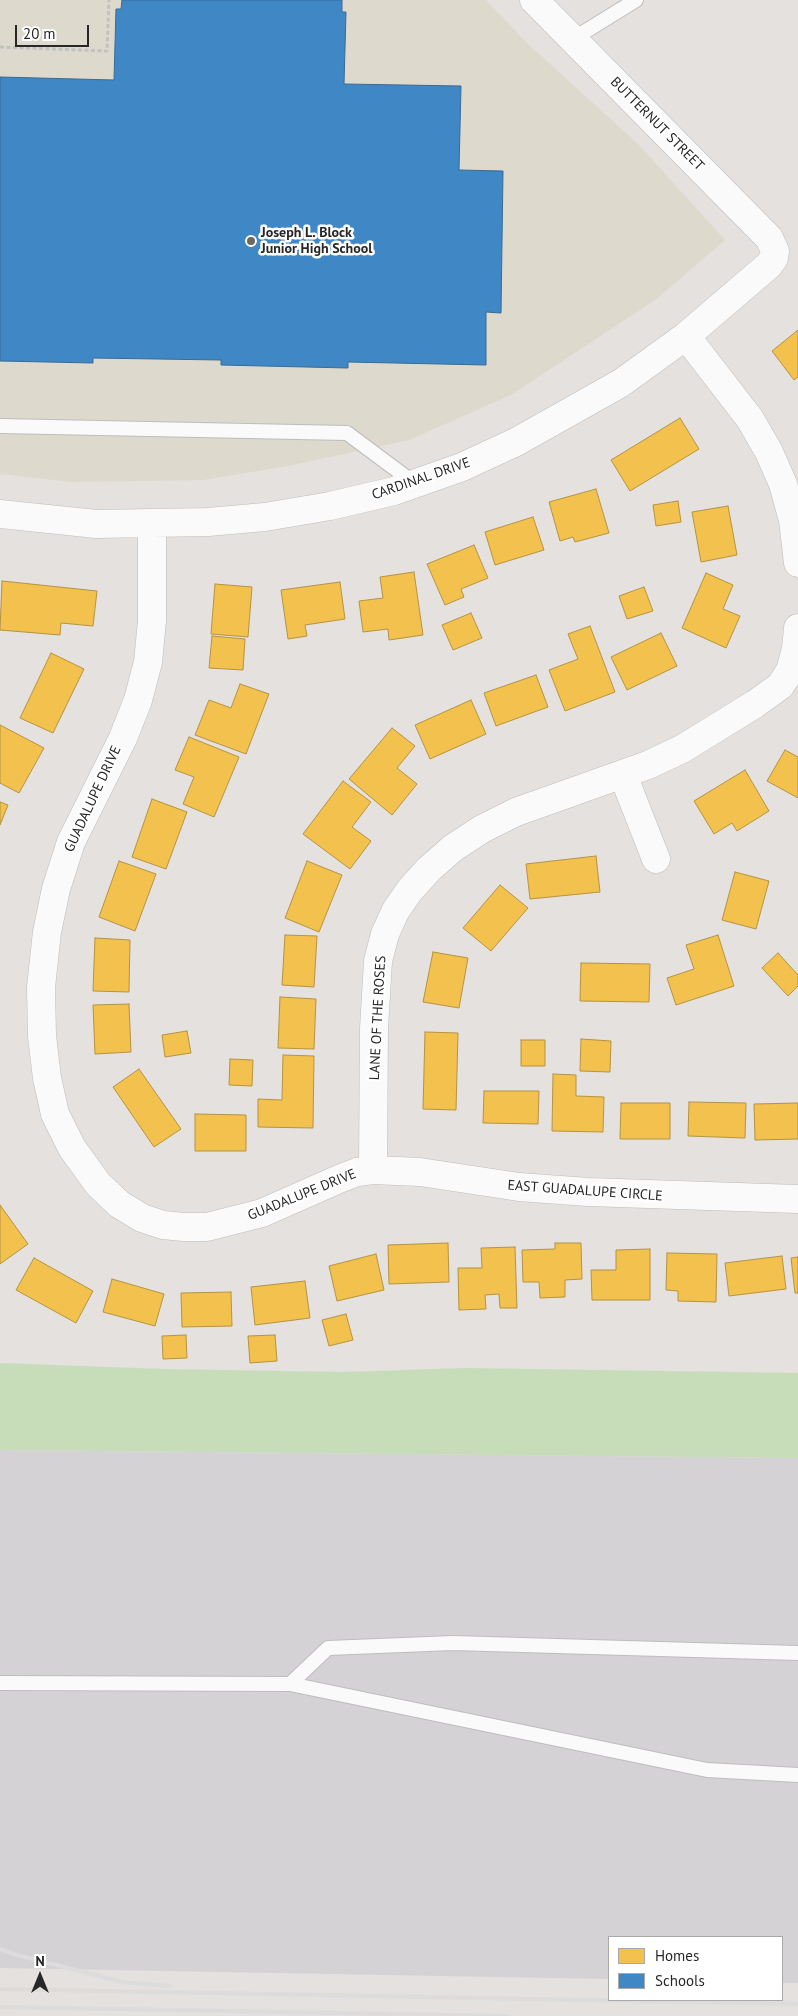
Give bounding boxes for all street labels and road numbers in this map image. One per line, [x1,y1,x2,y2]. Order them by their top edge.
street label: BUTTERNUT STREET [607,74,707,174]
street label: CARDINAL DRIVE [370,454,472,504]
street label: GUADALUPE DRIVE [61,743,125,855]
street label: LANE OF THE ROSES [366,955,390,1081]
street label: GUADALUPE DRIVE [245,1166,359,1224]
street label: EAST GUADALUPE CIRCLE [507,1177,663,1205]

